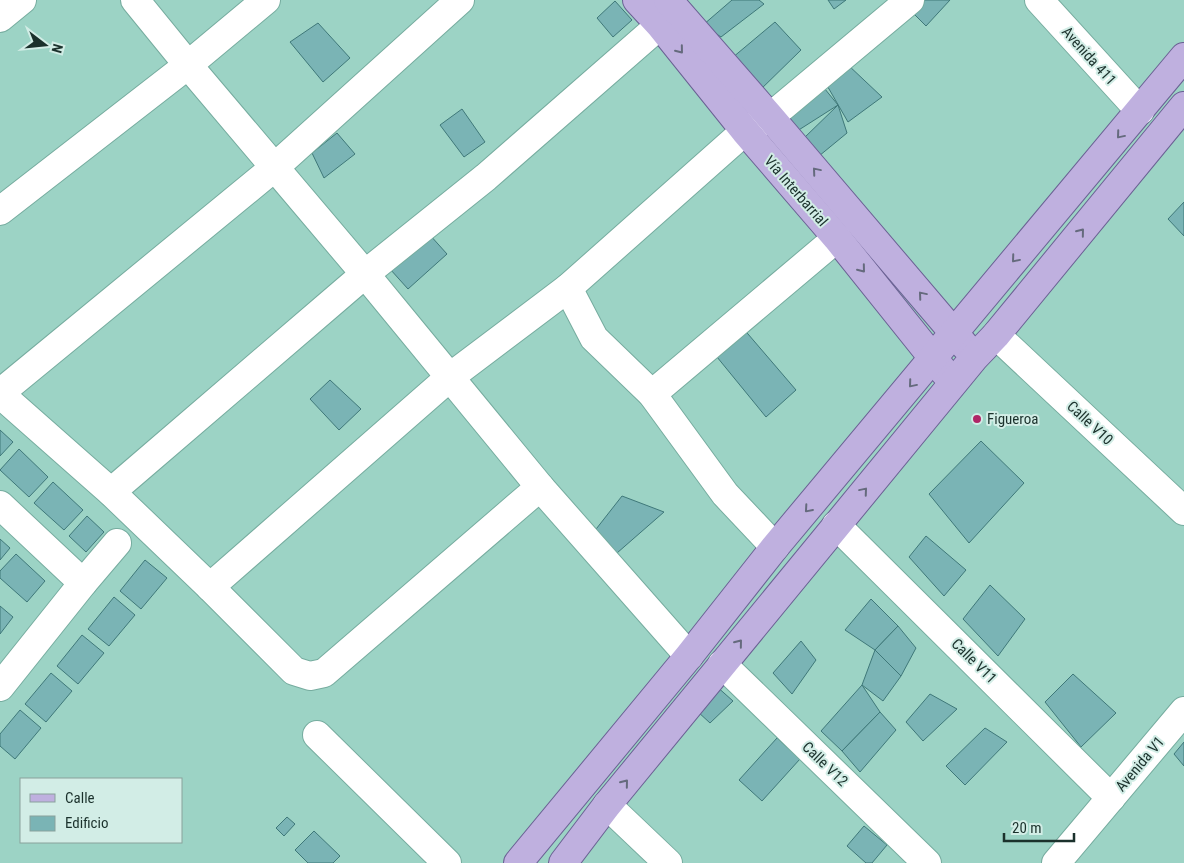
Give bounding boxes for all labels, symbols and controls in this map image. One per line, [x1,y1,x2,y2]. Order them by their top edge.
north arrow [20,20,70,70]
street label: Avenida 411 [1058,23,1120,89]
text: N [49,42,66,55]
one-way arrow [675,44,683,53]
one-way arrow [1116,129,1125,138]
street label: Vía Interbarrial [761,152,831,230]
one-way arrow [813,168,822,177]
one-way arrow [1075,229,1083,238]
one-way arrow [1012,253,1021,262]
one-way arrow [857,264,866,273]
one-way arrow [918,292,927,301]
one-way arrow [908,379,917,388]
street label: Calle V10 [1063,397,1117,449]
place label: Figueroa [987,410,1038,428]
marker: Figueroa [971,413,983,425]
one-way arrow [858,488,867,497]
one-way arrow [804,504,813,513]
street label: Calle V11 [948,635,1000,687]
one-way arrow [733,640,742,649]
street label: Avenida V1 [1112,733,1168,795]
street label: Calle V12 [799,738,851,790]
legend [20,778,182,843]
one-way arrow [619,780,627,789]
text: Calle [65,789,95,807]
scale bar [1004,810,1074,842]
text: Edificio [65,814,108,832]
text: 20 m [1012,819,1042,837]

